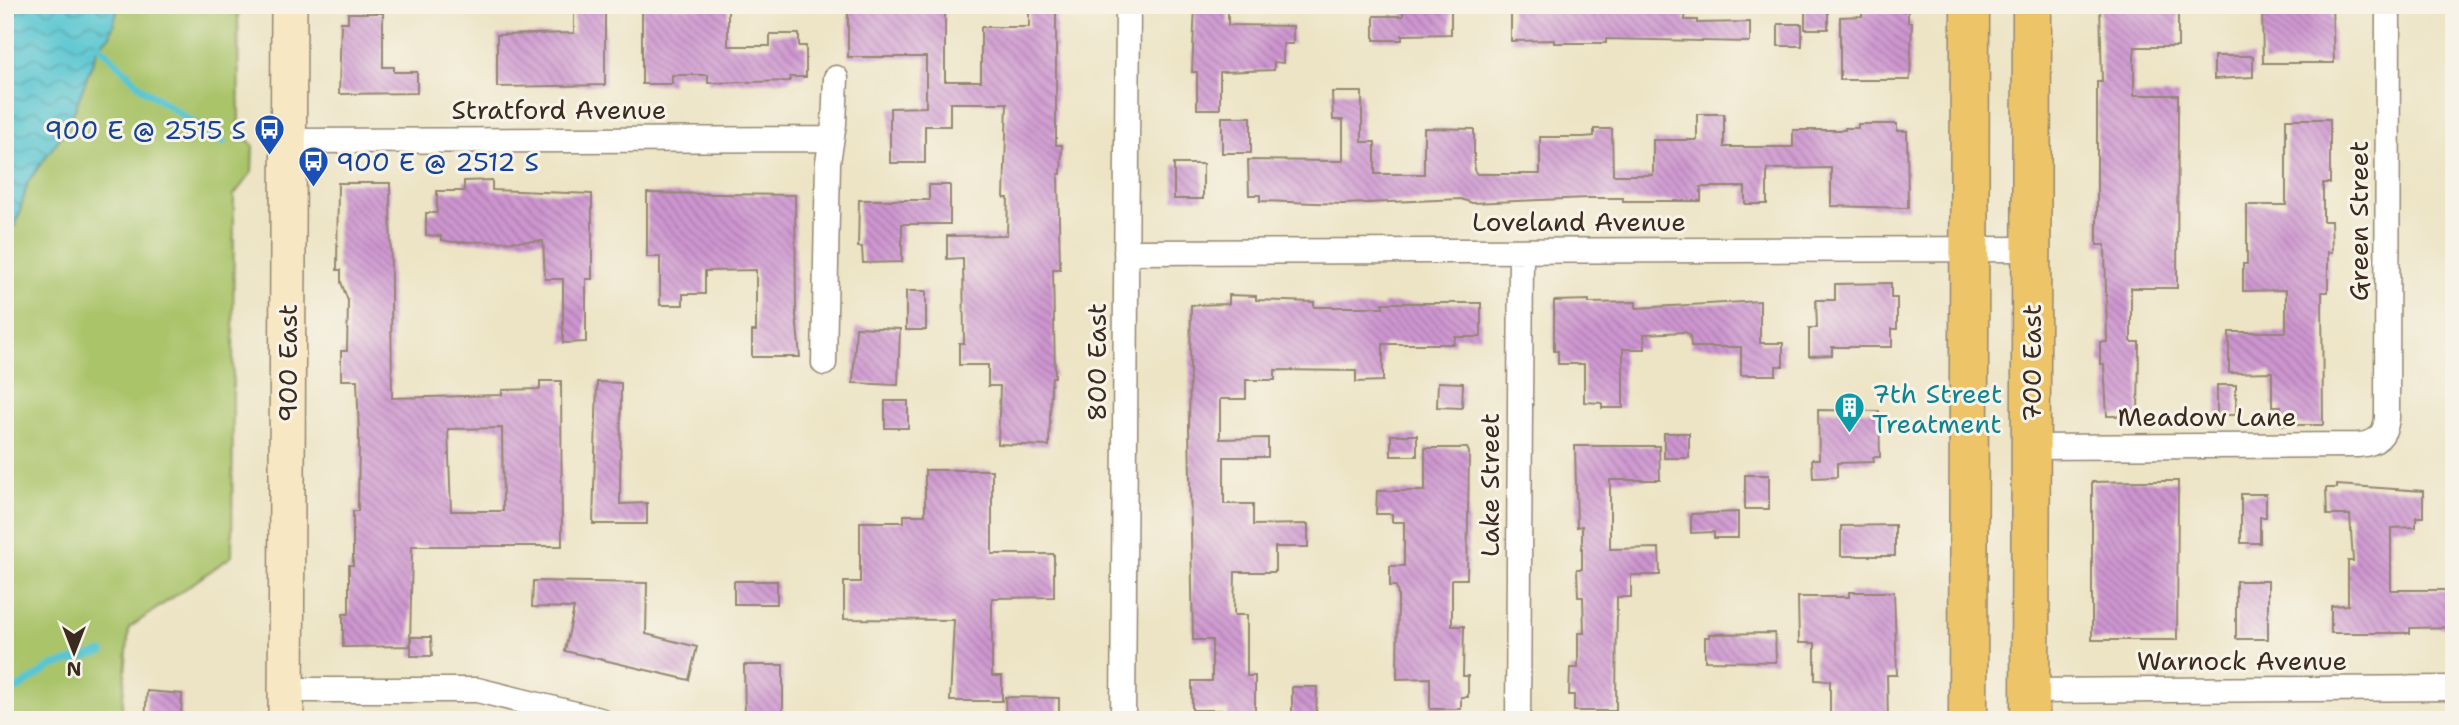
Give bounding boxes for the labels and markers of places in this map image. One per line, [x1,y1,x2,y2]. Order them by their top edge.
place label: 900 E @ 2515 S [44,112,246,147]
bus stop icon: 900 E @ 2515 S [252,112,286,156]
bus stop icon: 900 E @ 2512 S [296,144,330,188]
place label: 900 E @ 2512 S [336,144,539,179]
place label: 7th Street Treatment [1872,376,2002,441]
building icon: 7th Street Treatment [1832,391,1866,435]

